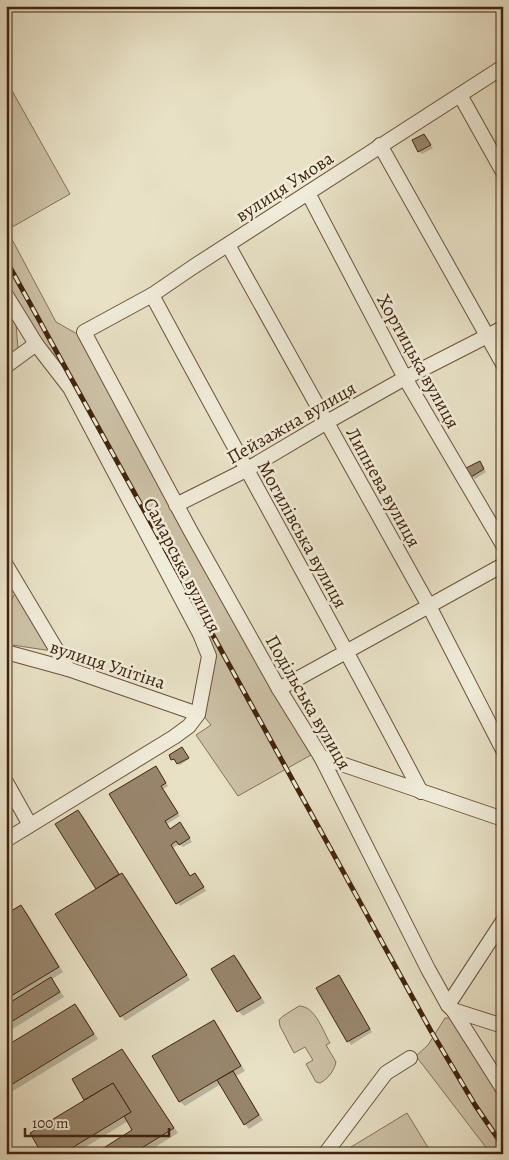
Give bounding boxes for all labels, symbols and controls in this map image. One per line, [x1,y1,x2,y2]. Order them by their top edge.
street label: вулиця Умова [230,145,339,228]
street label: Хортицька вулиця [370,290,466,433]
street label: Пейзажна вулиця [222,375,361,471]
street label: Липнева вулиця [339,423,427,552]
street label: Могилівська вулиця [251,456,353,613]
street label: Самарська вулиця [137,493,227,638]
street label: Подільська вулиця [259,630,357,775]
street label: вулиця Улітіна [47,634,169,696]
scale bar [25,1105,169,1137]
text: 100 m [32,1113,69,1133]

